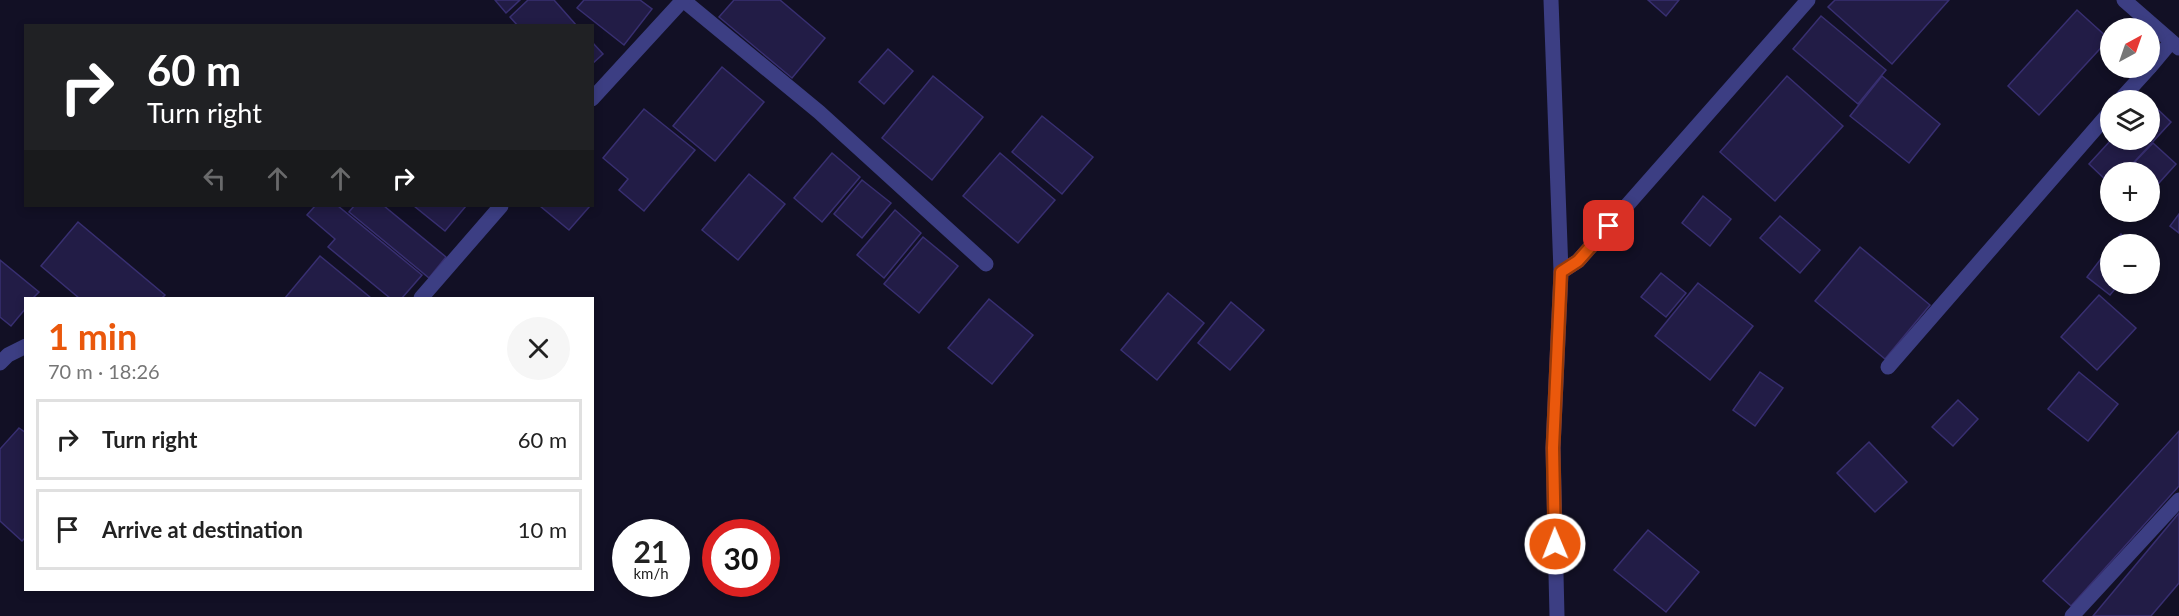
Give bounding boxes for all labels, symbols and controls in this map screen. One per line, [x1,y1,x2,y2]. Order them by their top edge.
north arrow [2100,18,2160,78]
map controls [2100,18,2160,294]
text: 60 m [147,45,241,95]
icon: right [48,48,126,126]
button: layers [2100,90,2160,150]
text: Turn right [147,96,262,129]
icon: left [198,162,231,195]
icon: ahead [261,162,294,195]
icon: ahead [324,162,357,195]
icon: right [387,162,420,195]
button: + [2100,162,2160,222]
pin [1583,200,1634,251]
icon: arrive [1592,209,1625,242]
button: − [2100,234,2160,294]
text: 1 min [48,314,137,358]
button: close [507,317,570,380]
text: 70 m · 18:26 [48,359,160,383]
icon: right [51,423,84,456]
text: Turn right [102,426,197,453]
text: 60 m [518,426,567,453]
position arrow [1523,512,1587,576]
icon: arrive [51,513,84,546]
text: Arrive at destination [102,516,303,543]
text: 10 m [518,516,567,543]
speed limit sign: 30 [702,519,780,597]
text: 21 [634,533,668,569]
text: km/h [633,564,669,582]

